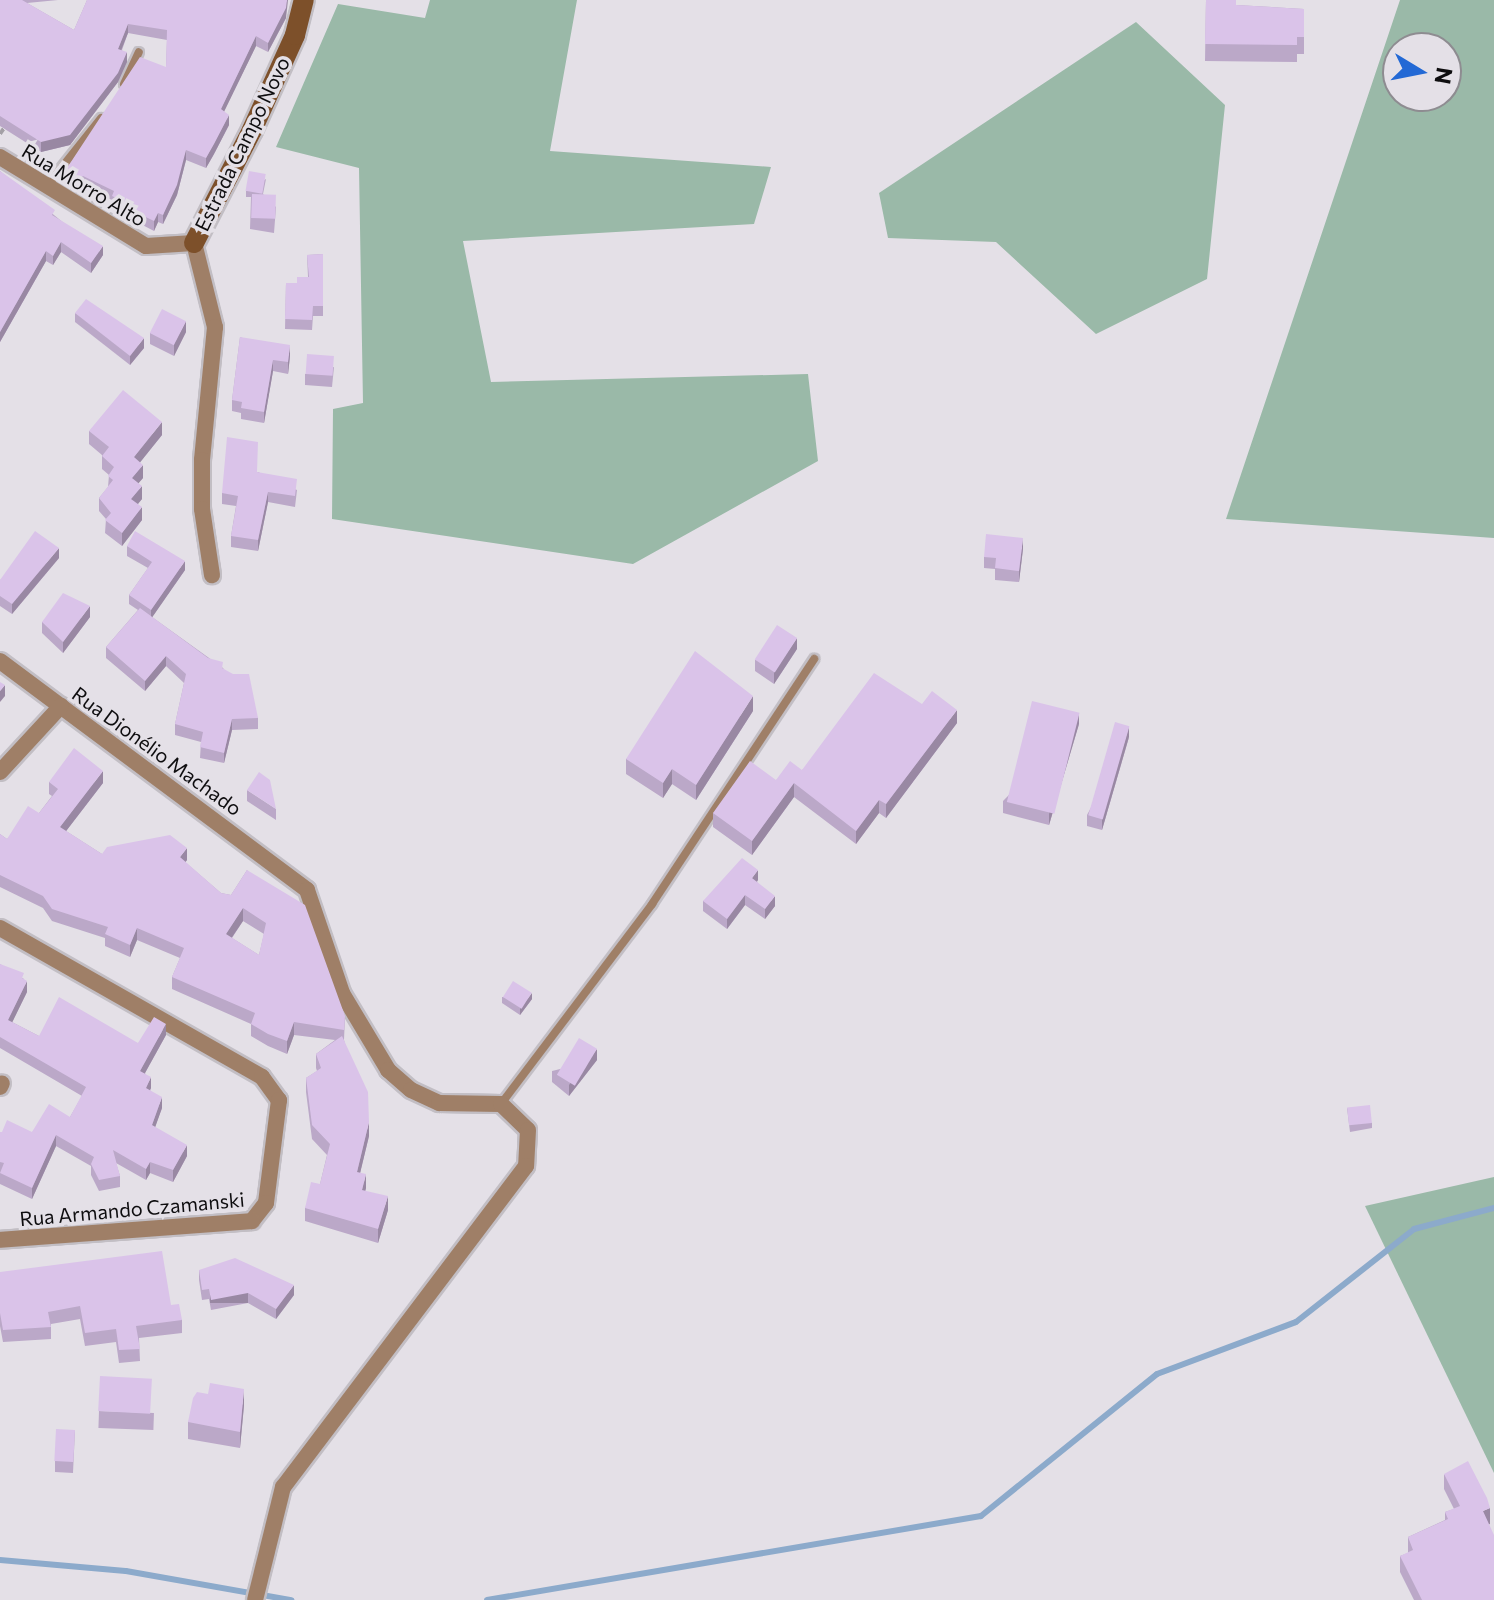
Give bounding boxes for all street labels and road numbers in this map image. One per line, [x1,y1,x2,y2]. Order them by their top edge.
street label: Estrada Campo Novo [189,53,295,235]
street label: Rua Morro Alto [18,139,150,231]
street label: Rua Dionélio Machado [68,682,246,820]
street label: Rua Armando Czamanski [18,1187,246,1231]

